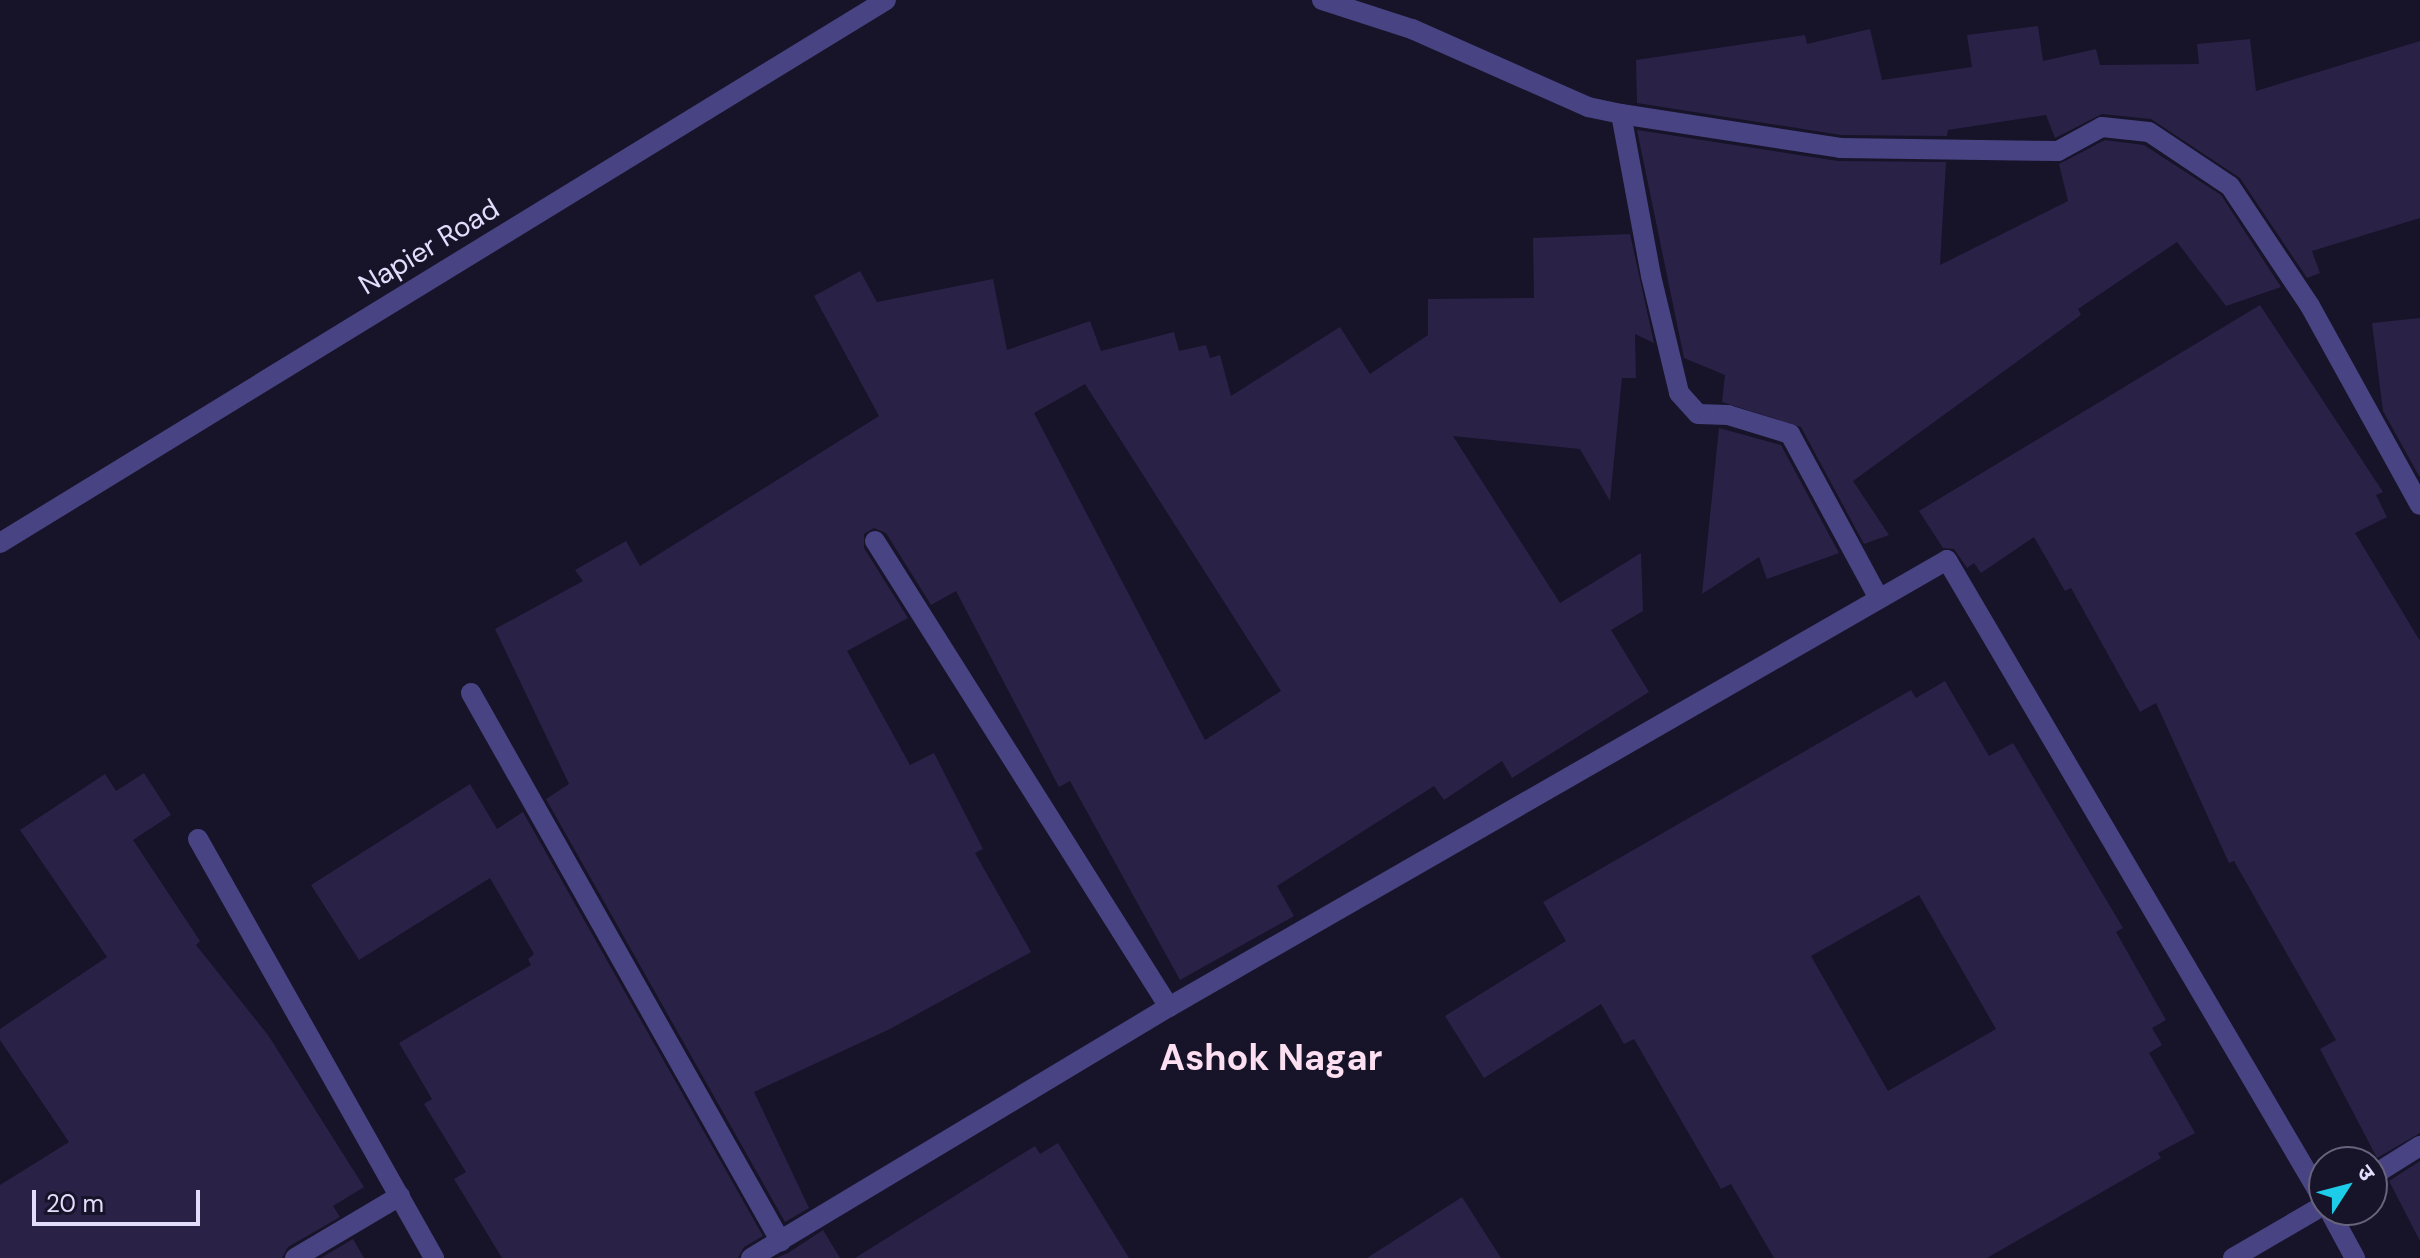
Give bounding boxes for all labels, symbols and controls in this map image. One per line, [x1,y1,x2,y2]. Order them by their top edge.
street label: Napier Road [353,192,505,302]
district label: Ashok Nagar [1160,1036,1382,1080]
north arrow [2308,1146,2388,1226]
text: उ [2351,1159,2382,1187]
scale bar [36,1174,204,1224]
text: 20 m [46,1188,104,1219]

